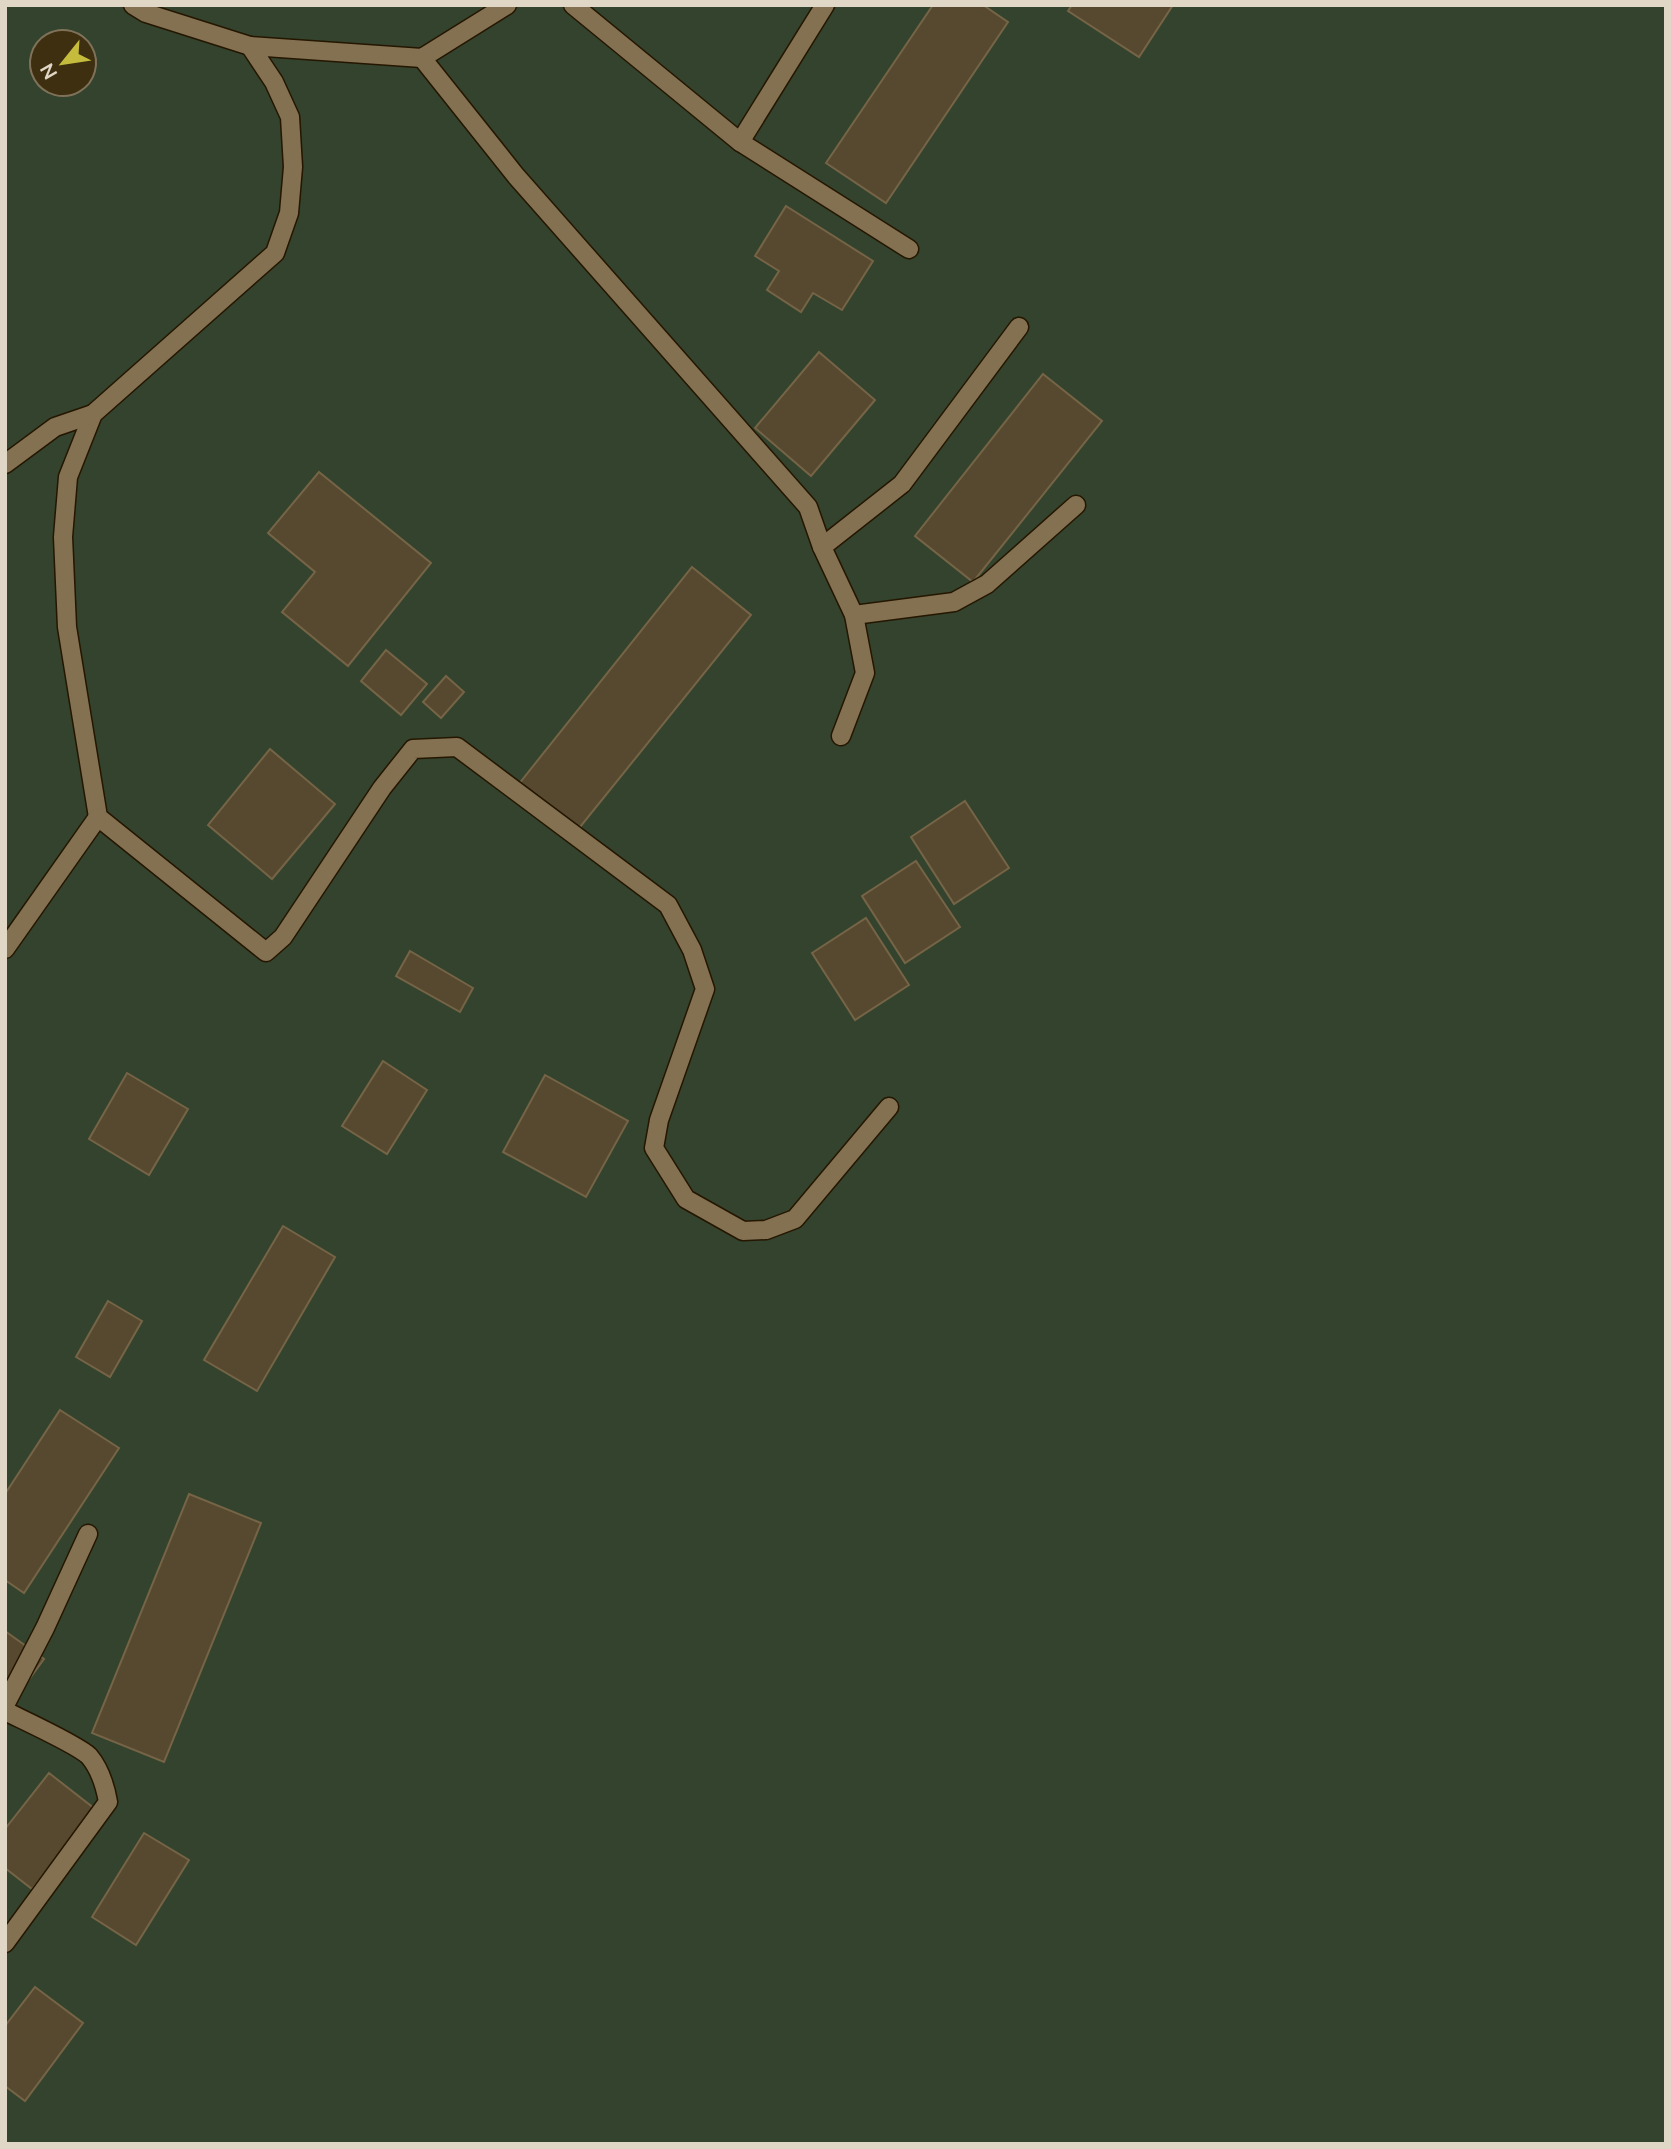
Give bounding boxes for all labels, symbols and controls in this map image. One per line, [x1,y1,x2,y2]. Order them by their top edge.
north arrow [28,28,98,98]
text: N [34,59,62,84]

